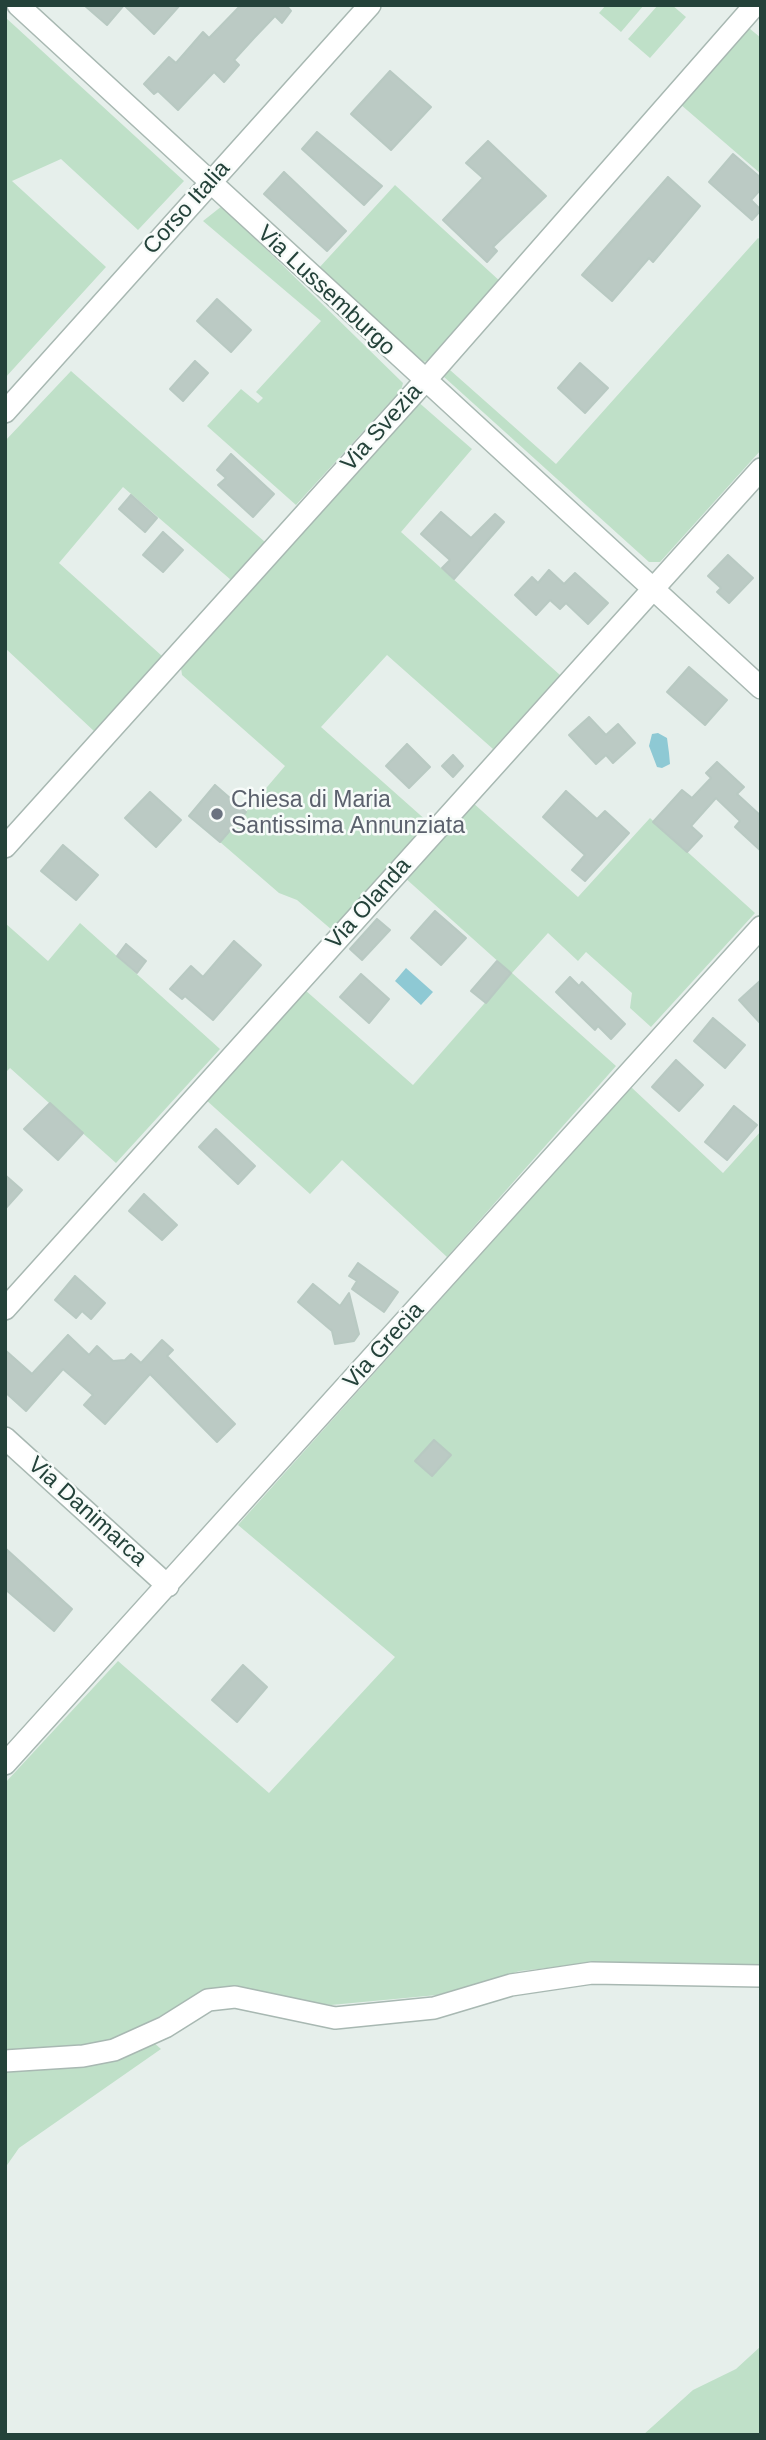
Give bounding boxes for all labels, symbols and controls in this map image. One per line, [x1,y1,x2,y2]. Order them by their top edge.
street label: Corso Italia [138,156,236,260]
street label: Via Lussemburgo [251,220,401,362]
street label: Via Svezia [336,379,428,477]
place label: Chiesa di Maria Santissima Annunziata [231,787,465,841]
marker: Chiesa di Maria Santissima Annunziata [209,806,225,822]
street label: Via Olanda [321,853,417,955]
street label: Via Grecia [338,1297,430,1395]
street label: Via Danimarca [22,1451,152,1573]

